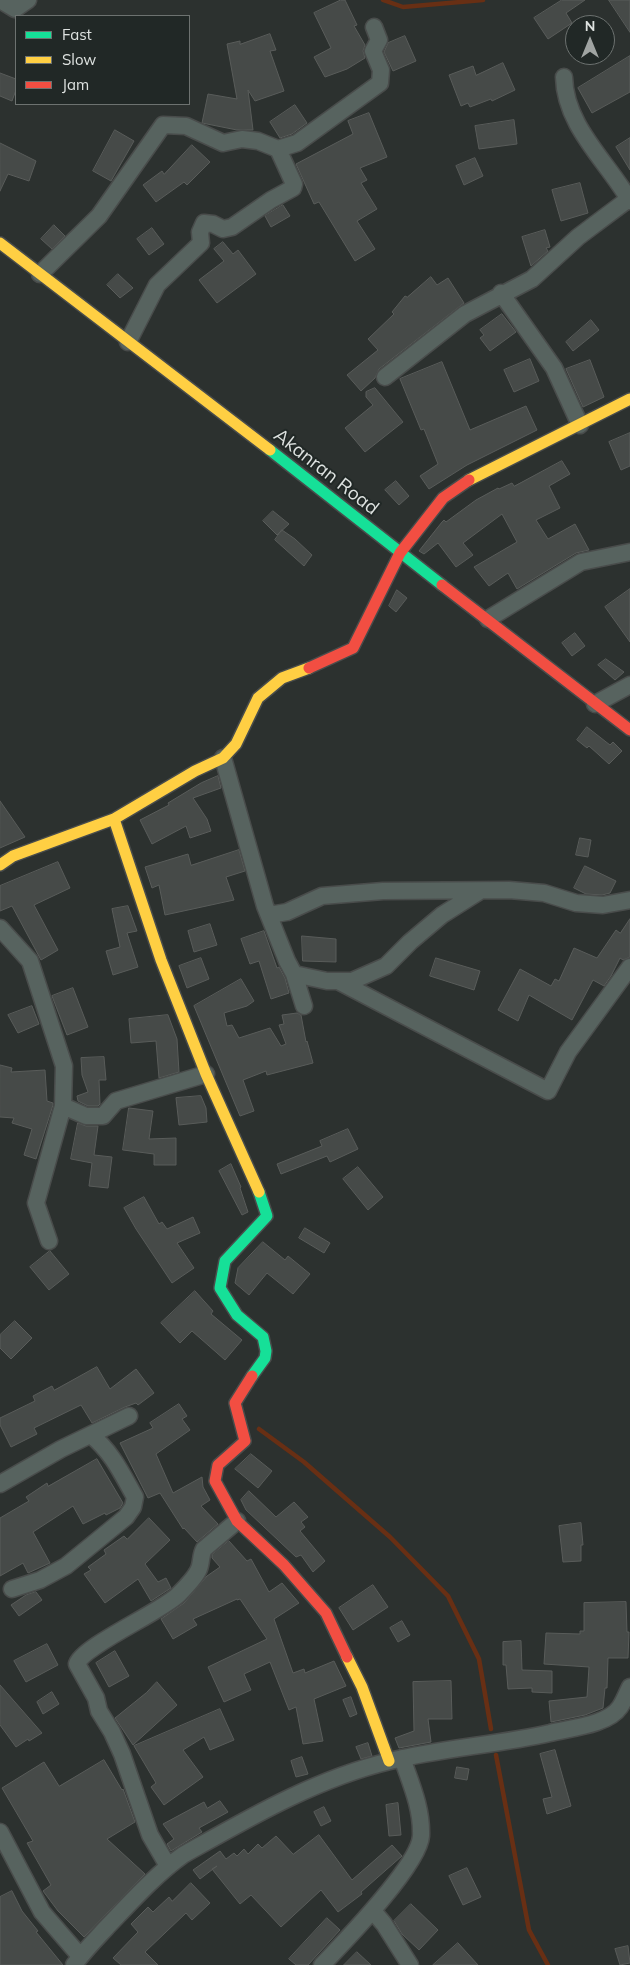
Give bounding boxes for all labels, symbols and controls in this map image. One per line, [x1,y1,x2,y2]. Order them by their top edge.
legend [15,15,190,105]
north arrow [565,15,615,65]
text: N [585,17,595,35]
text: Fast [62,25,92,44]
text: Slow [62,50,96,69]
text: Jam [62,75,89,94]
street label: Akanran Road [269,424,383,520]

